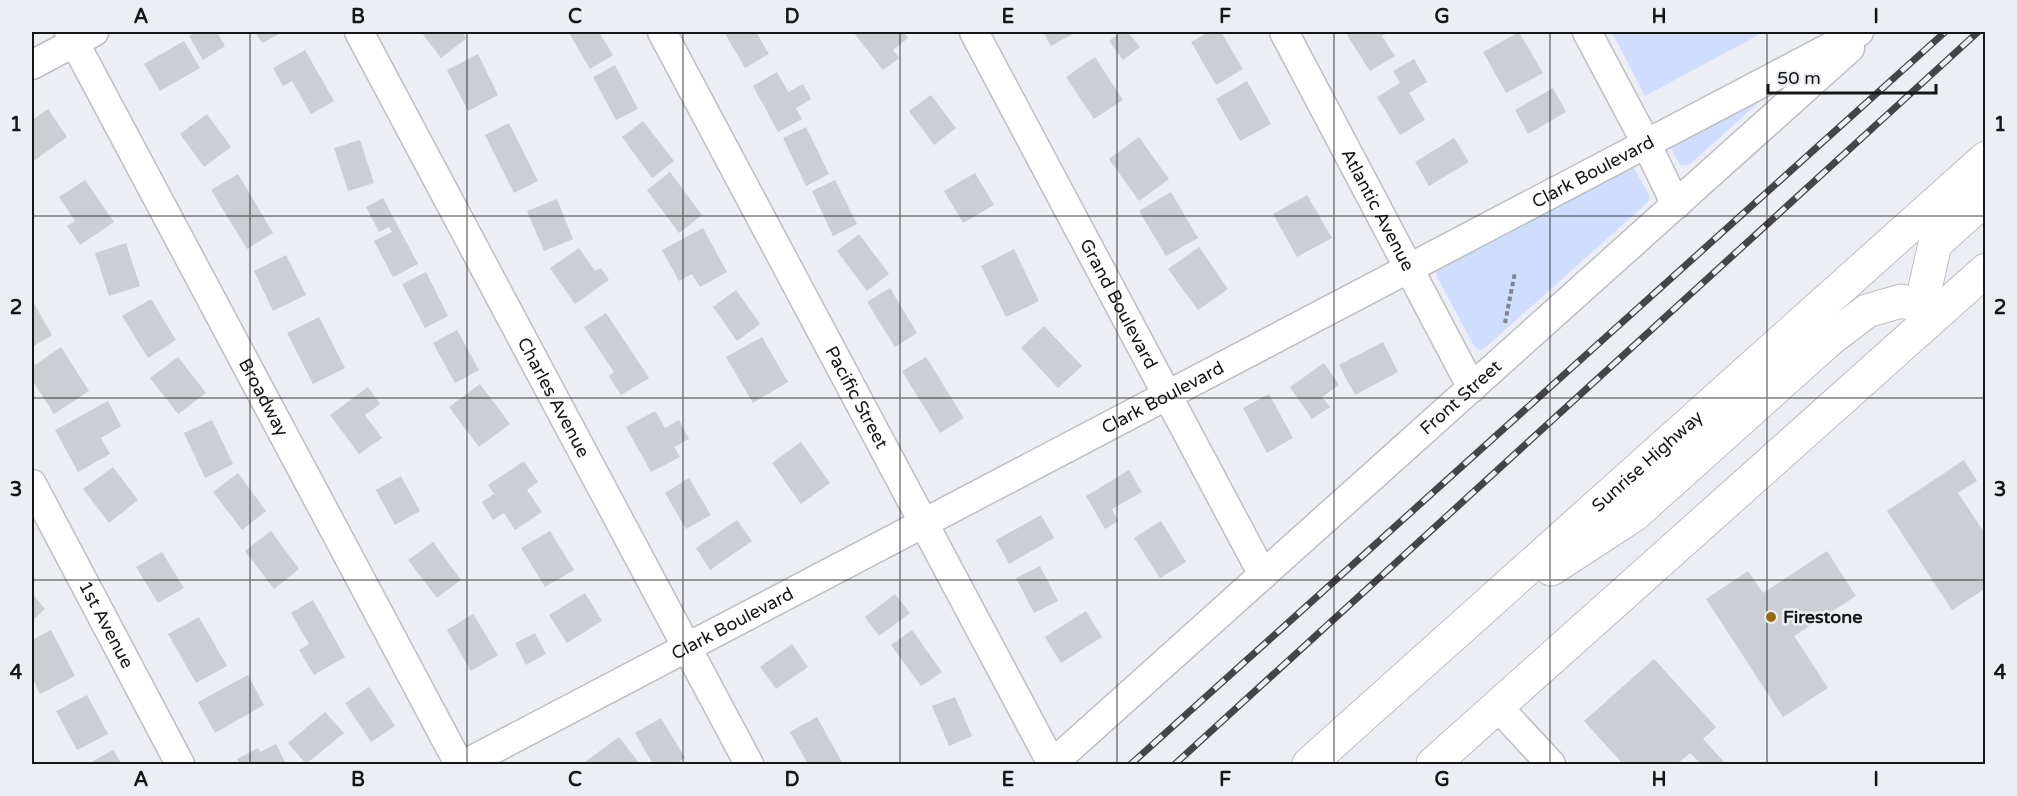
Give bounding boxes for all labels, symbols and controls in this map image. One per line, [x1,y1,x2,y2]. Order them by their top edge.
text: A [134,5,149,29]
text: B [351,5,365,29]
text: C [568,5,582,29]
text: D [784,5,800,29]
text: E [1002,5,1015,29]
text: F [1219,5,1231,29]
text: G [1434,5,1450,29]
text: H [1651,5,1667,29]
text: I [1873,5,1879,29]
scale bar [1768,57,1936,95]
text: 50 m [1777,67,1821,89]
text: 1 [10,113,22,137]
text: 1 [1994,113,2006,137]
street label: Clark Boulevard [1528,131,1658,213]
street label: Atlantic Avenue [1337,145,1419,275]
street label: Grand Boulevard [1075,235,1162,373]
text: 2 [10,296,22,320]
text: 2 [1994,296,2006,320]
street label: Charles Avenue [513,334,595,461]
street label: Pacific Street [820,342,893,453]
street label: Broadway [234,355,294,440]
street label: Front Street [1415,355,1506,440]
street label: Clark Boulevard [1098,357,1228,439]
street label: Sunrise Highway [1587,406,1708,517]
text: 3 [10,478,22,502]
text: 3 [1994,478,2006,502]
street label: 1st Avenue [74,577,138,672]
street label: Clark Boulevard [668,582,797,665]
place label: Firestone [1783,606,1862,628]
marker: Firestone [1764,610,1778,624]
text: 4 [10,661,23,685]
text: 4 [1994,661,2007,685]
text: A [134,768,149,792]
text: B [351,768,365,792]
text: C [568,768,582,792]
text: D [784,768,800,792]
text: E [1002,768,1015,792]
text: F [1219,768,1231,792]
text: G [1434,768,1450,792]
text: H [1651,768,1667,792]
text: I [1873,768,1879,792]

